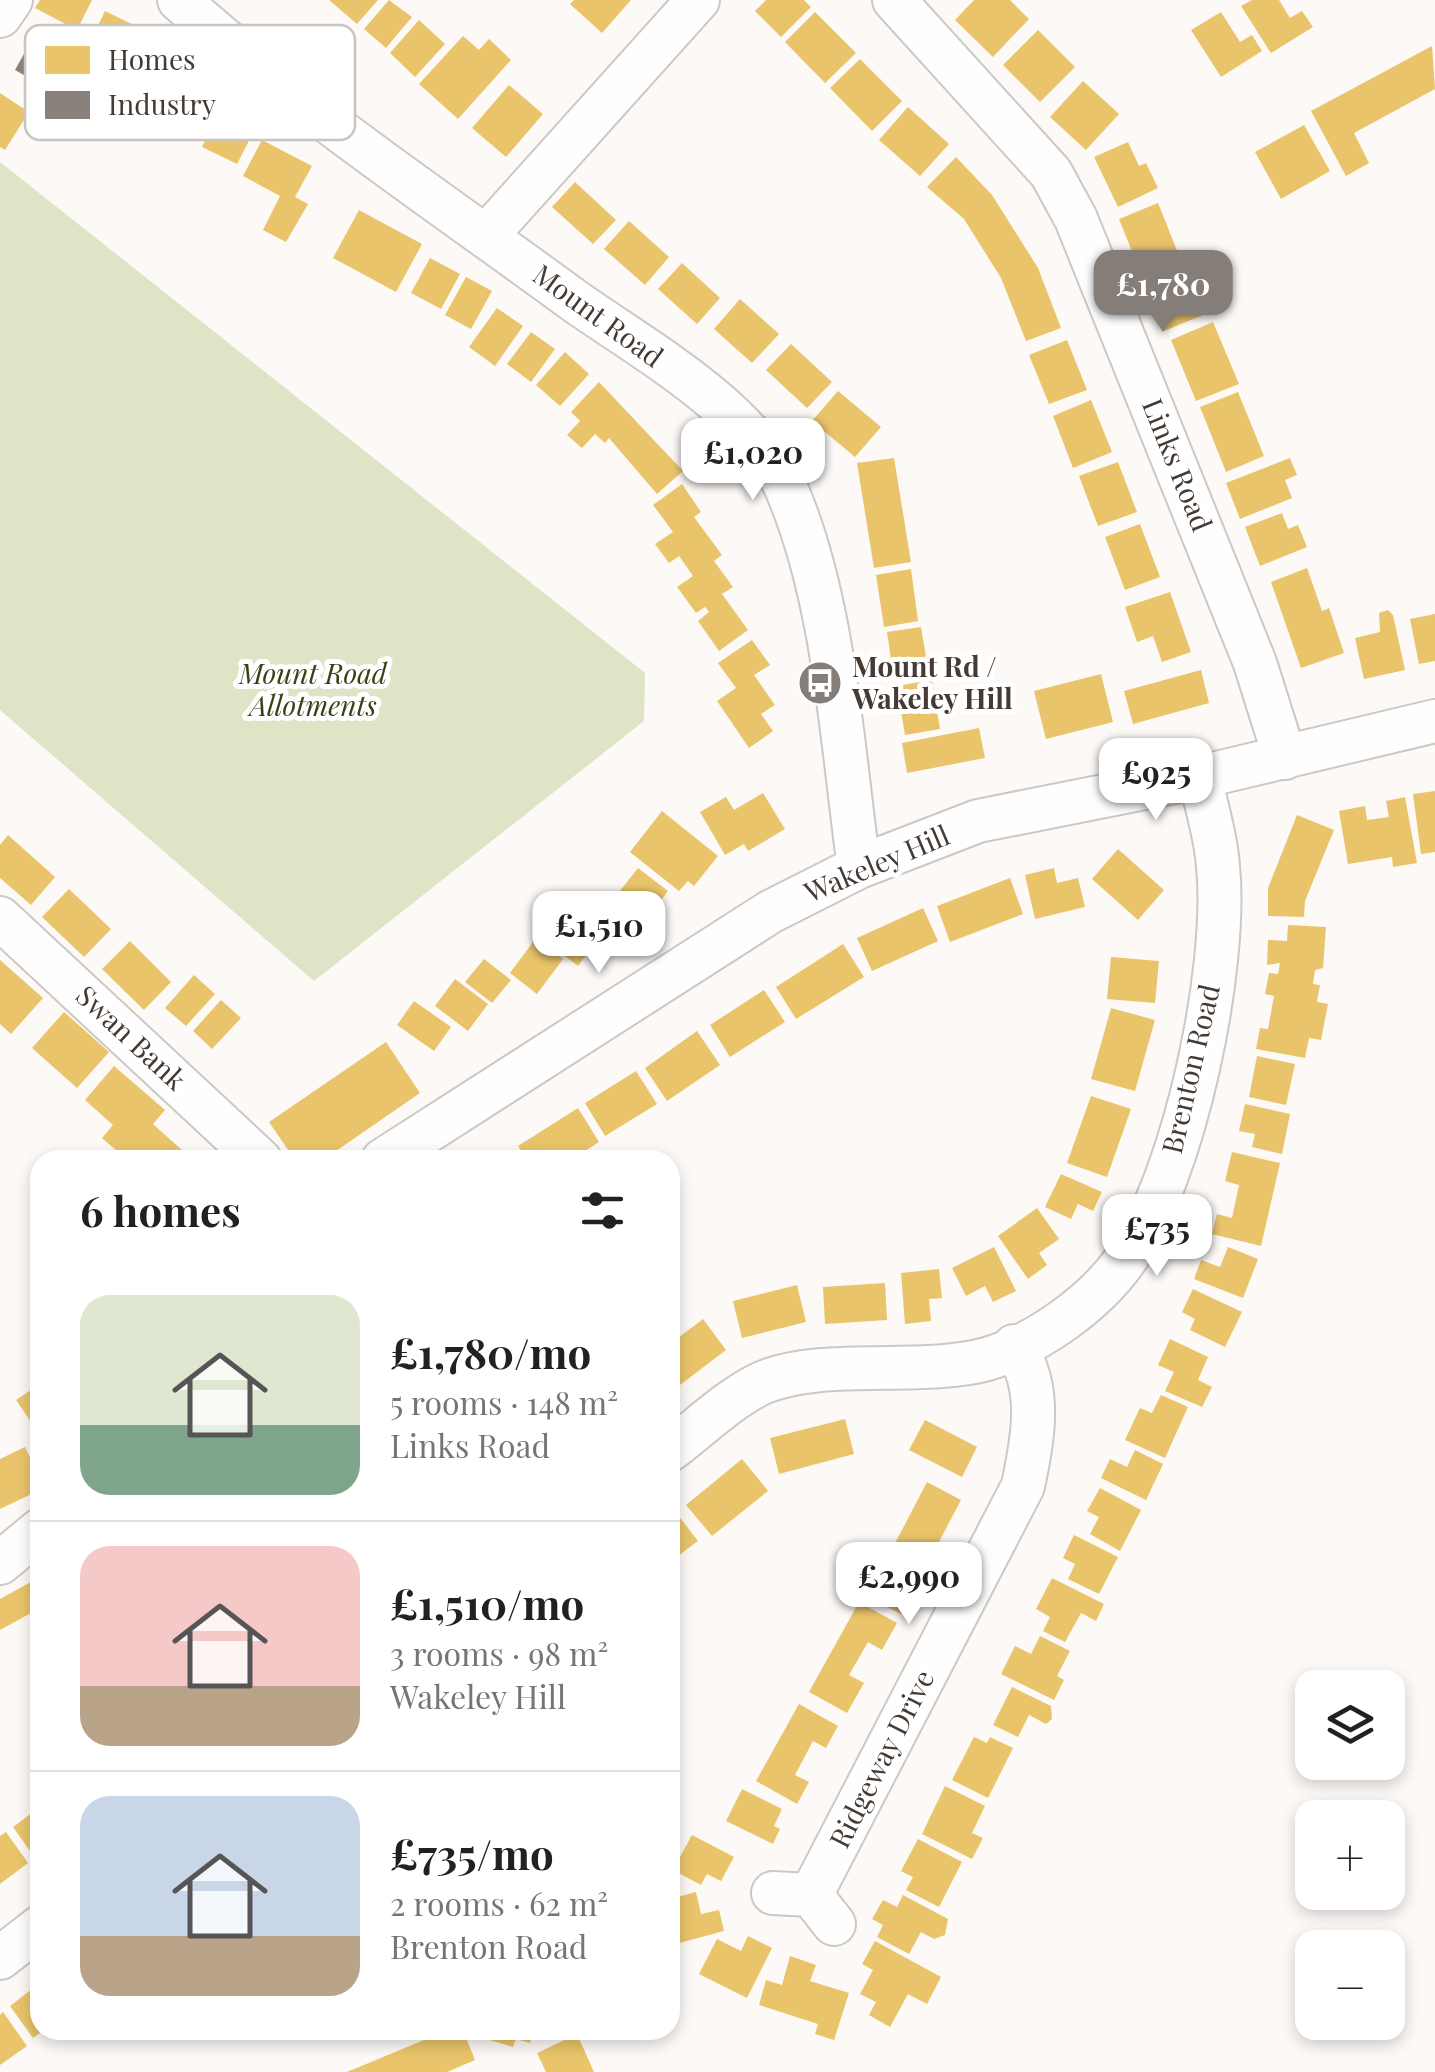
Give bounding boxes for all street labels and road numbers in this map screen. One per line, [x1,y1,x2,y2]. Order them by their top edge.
street label: Mount Road [526,255,671,375]
street label: Links Road [1135,393,1222,536]
street label: Wakeley Hill [797,815,955,910]
street label: Swan Bank [69,976,195,1098]
street label: Brenton Road [1152,980,1227,1157]
street label: Ridgeway Drive [820,1663,941,1854]

